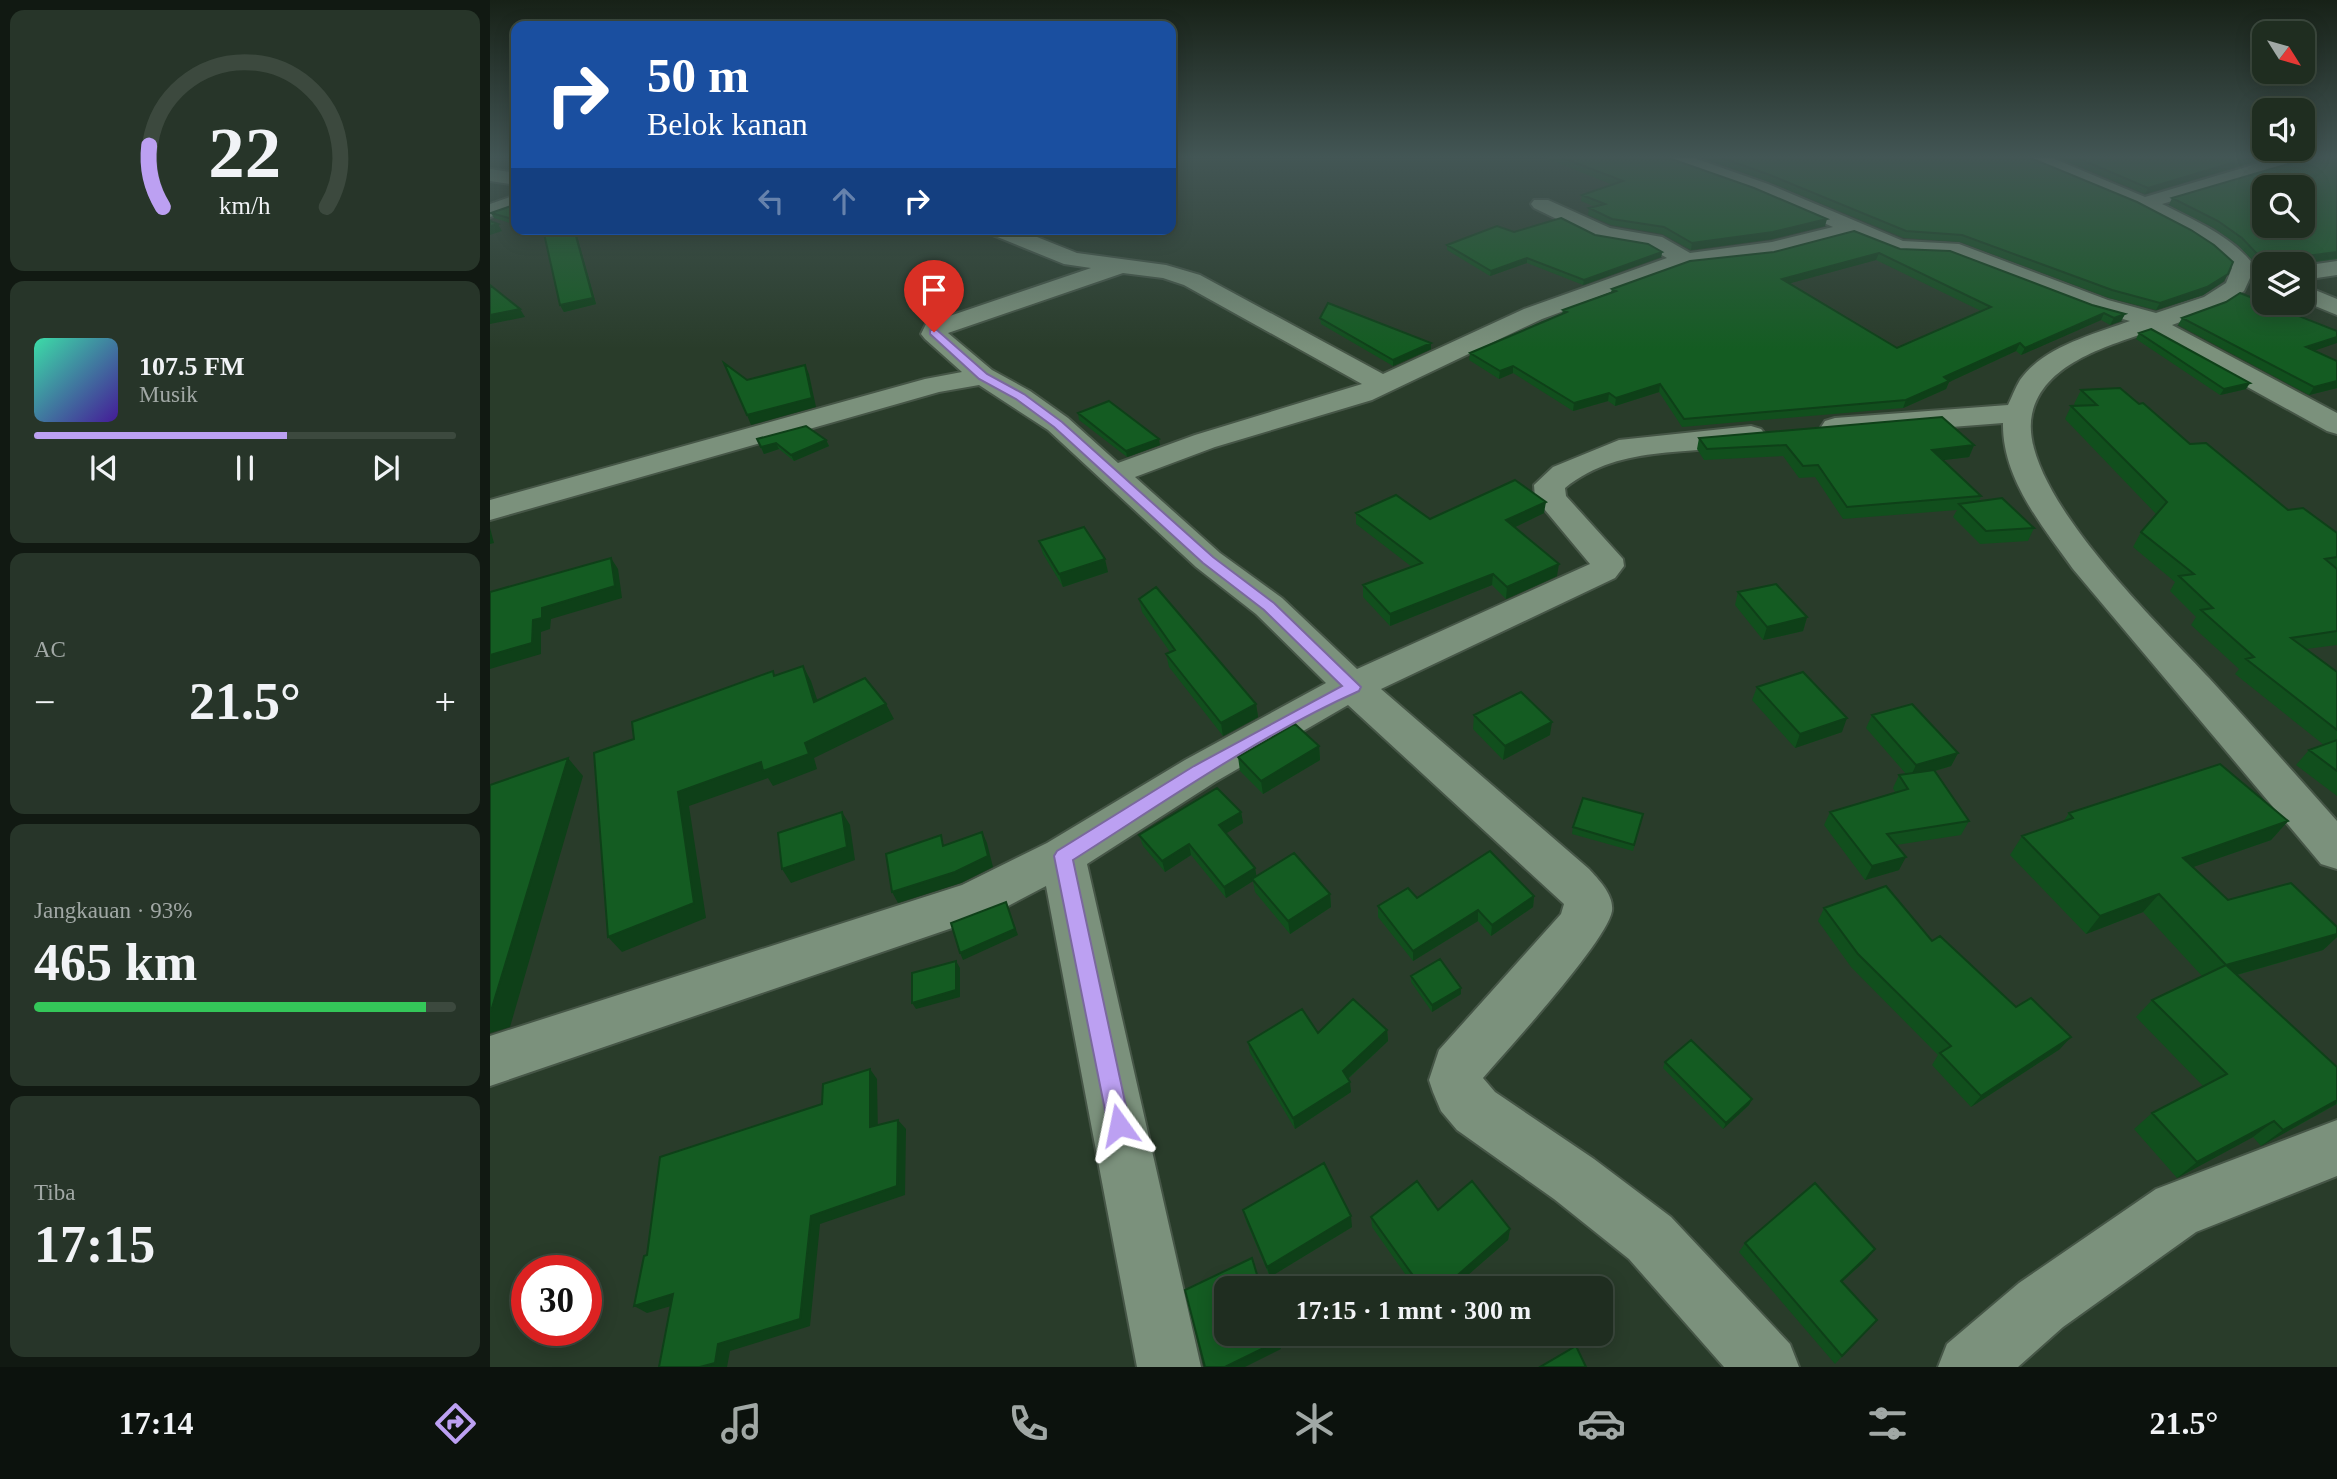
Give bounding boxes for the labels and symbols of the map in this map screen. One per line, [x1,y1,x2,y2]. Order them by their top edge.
north arrow [2252,21,2315,84]
pin [904,260,964,332]
position arrow [1082,1088,1156,1162]
speed limit sign: 30 [511,1255,602,1346]

